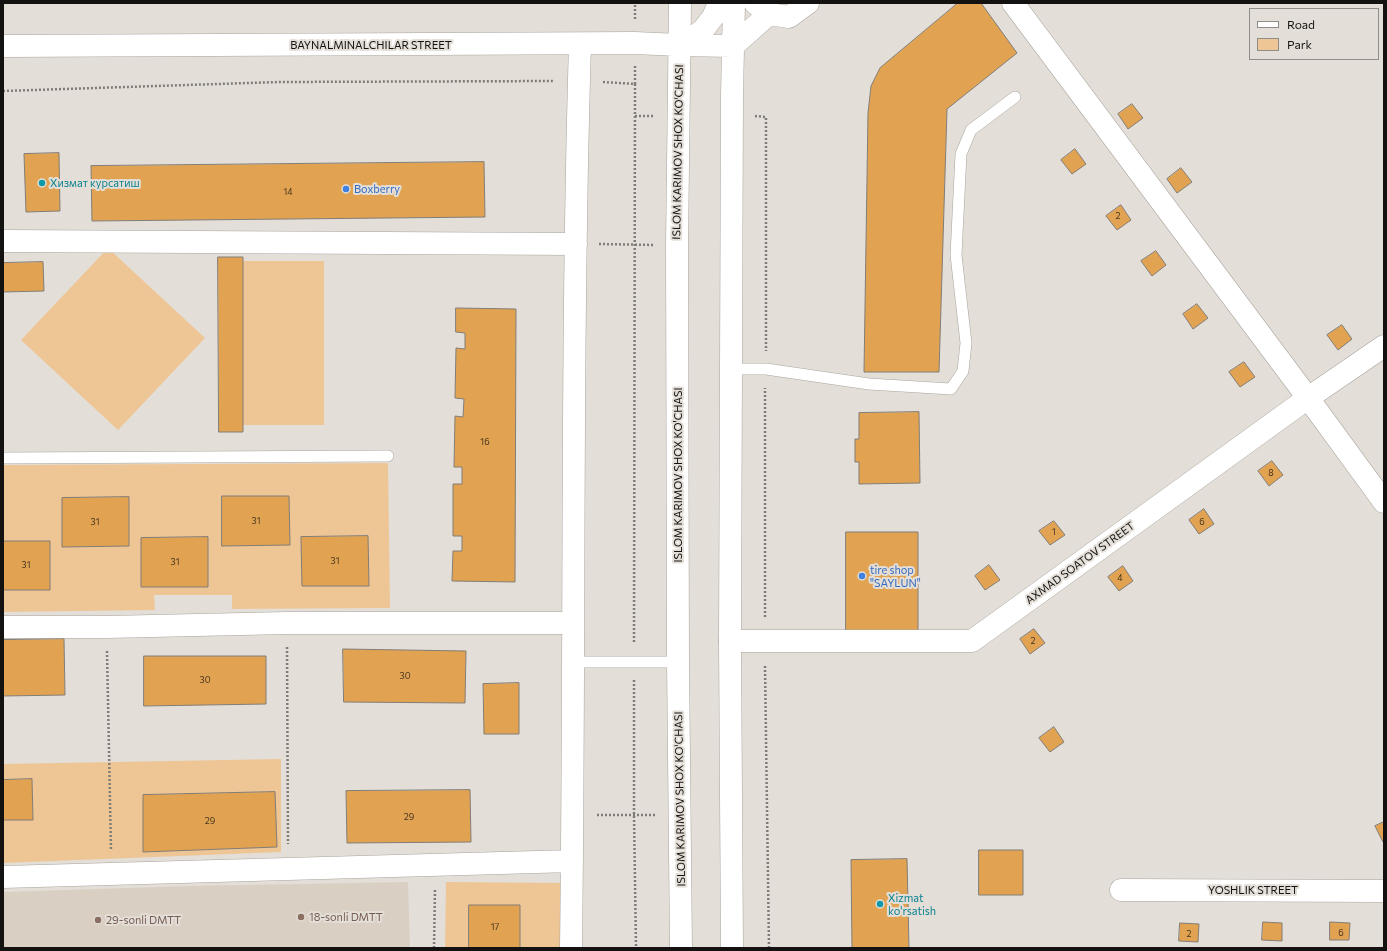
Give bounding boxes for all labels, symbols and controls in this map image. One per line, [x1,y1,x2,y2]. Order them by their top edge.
legend [1249,8,1379,60]
text: Road [1287,17,1315,31]
text: Park [1287,37,1312,51]
street label: BAYNALMINALCHILAR STREET [290,38,452,52]
street label: ISLOM KARIMOV SHOX KO'CHASI [670,64,686,240]
place label: Хизмат курсатиш [50,176,140,190]
marker: Хизмат курсатиш [37,178,47,188]
place label: Boxberry [354,182,400,196]
marker: Boxberry [341,184,351,194]
house number: 14 [283,187,293,197]
house number: 2 [1116,211,1120,221]
street label: ISLOM KARIMOV SHOX KO'CHASI [671,387,685,563]
house number: 16 [480,437,490,447]
house number: 8 [1268,468,1274,478]
house number: 31 [252,516,260,526]
house number: 31 [91,517,99,527]
house number: 6 [1199,517,1205,527]
street label: AXMAD SOATOV STREET [1023,519,1137,607]
house number: 1 [1052,527,1056,537]
house number: 31 [331,556,339,566]
house number: 31 [171,557,179,567]
house number: 31 [22,560,30,570]
place label: tire shop "SAYLUN" [870,563,921,589]
marker: tire shop "SAYLUN" [857,571,867,581]
house number: 4 [1117,573,1123,583]
house number: 2 [1031,636,1035,646]
house number: 30 [399,671,411,681]
house number: 30 [199,675,211,685]
street label: ISLOM KARIMOV SHOX KO'CHASI [672,711,688,887]
house number: 29 [404,812,414,822]
house number: 29 [205,816,215,826]
street label: YOSHLIK STREET [1208,883,1298,897]
place label: Xizmat ko'rsatish [888,891,936,917]
marker: Xizmat ko'rsatish [875,899,885,909]
place label: 18-sonli DMTT [309,910,383,924]
marker: 18-sonli DMTT [296,912,306,922]
place label: 29-sonli DMTT [106,913,181,927]
marker: 29-sonli DMTT [93,915,103,925]
house number: 17 [491,922,499,932]
house number: 6 [1338,928,1344,938]
house number: 2 [1187,929,1191,939]

